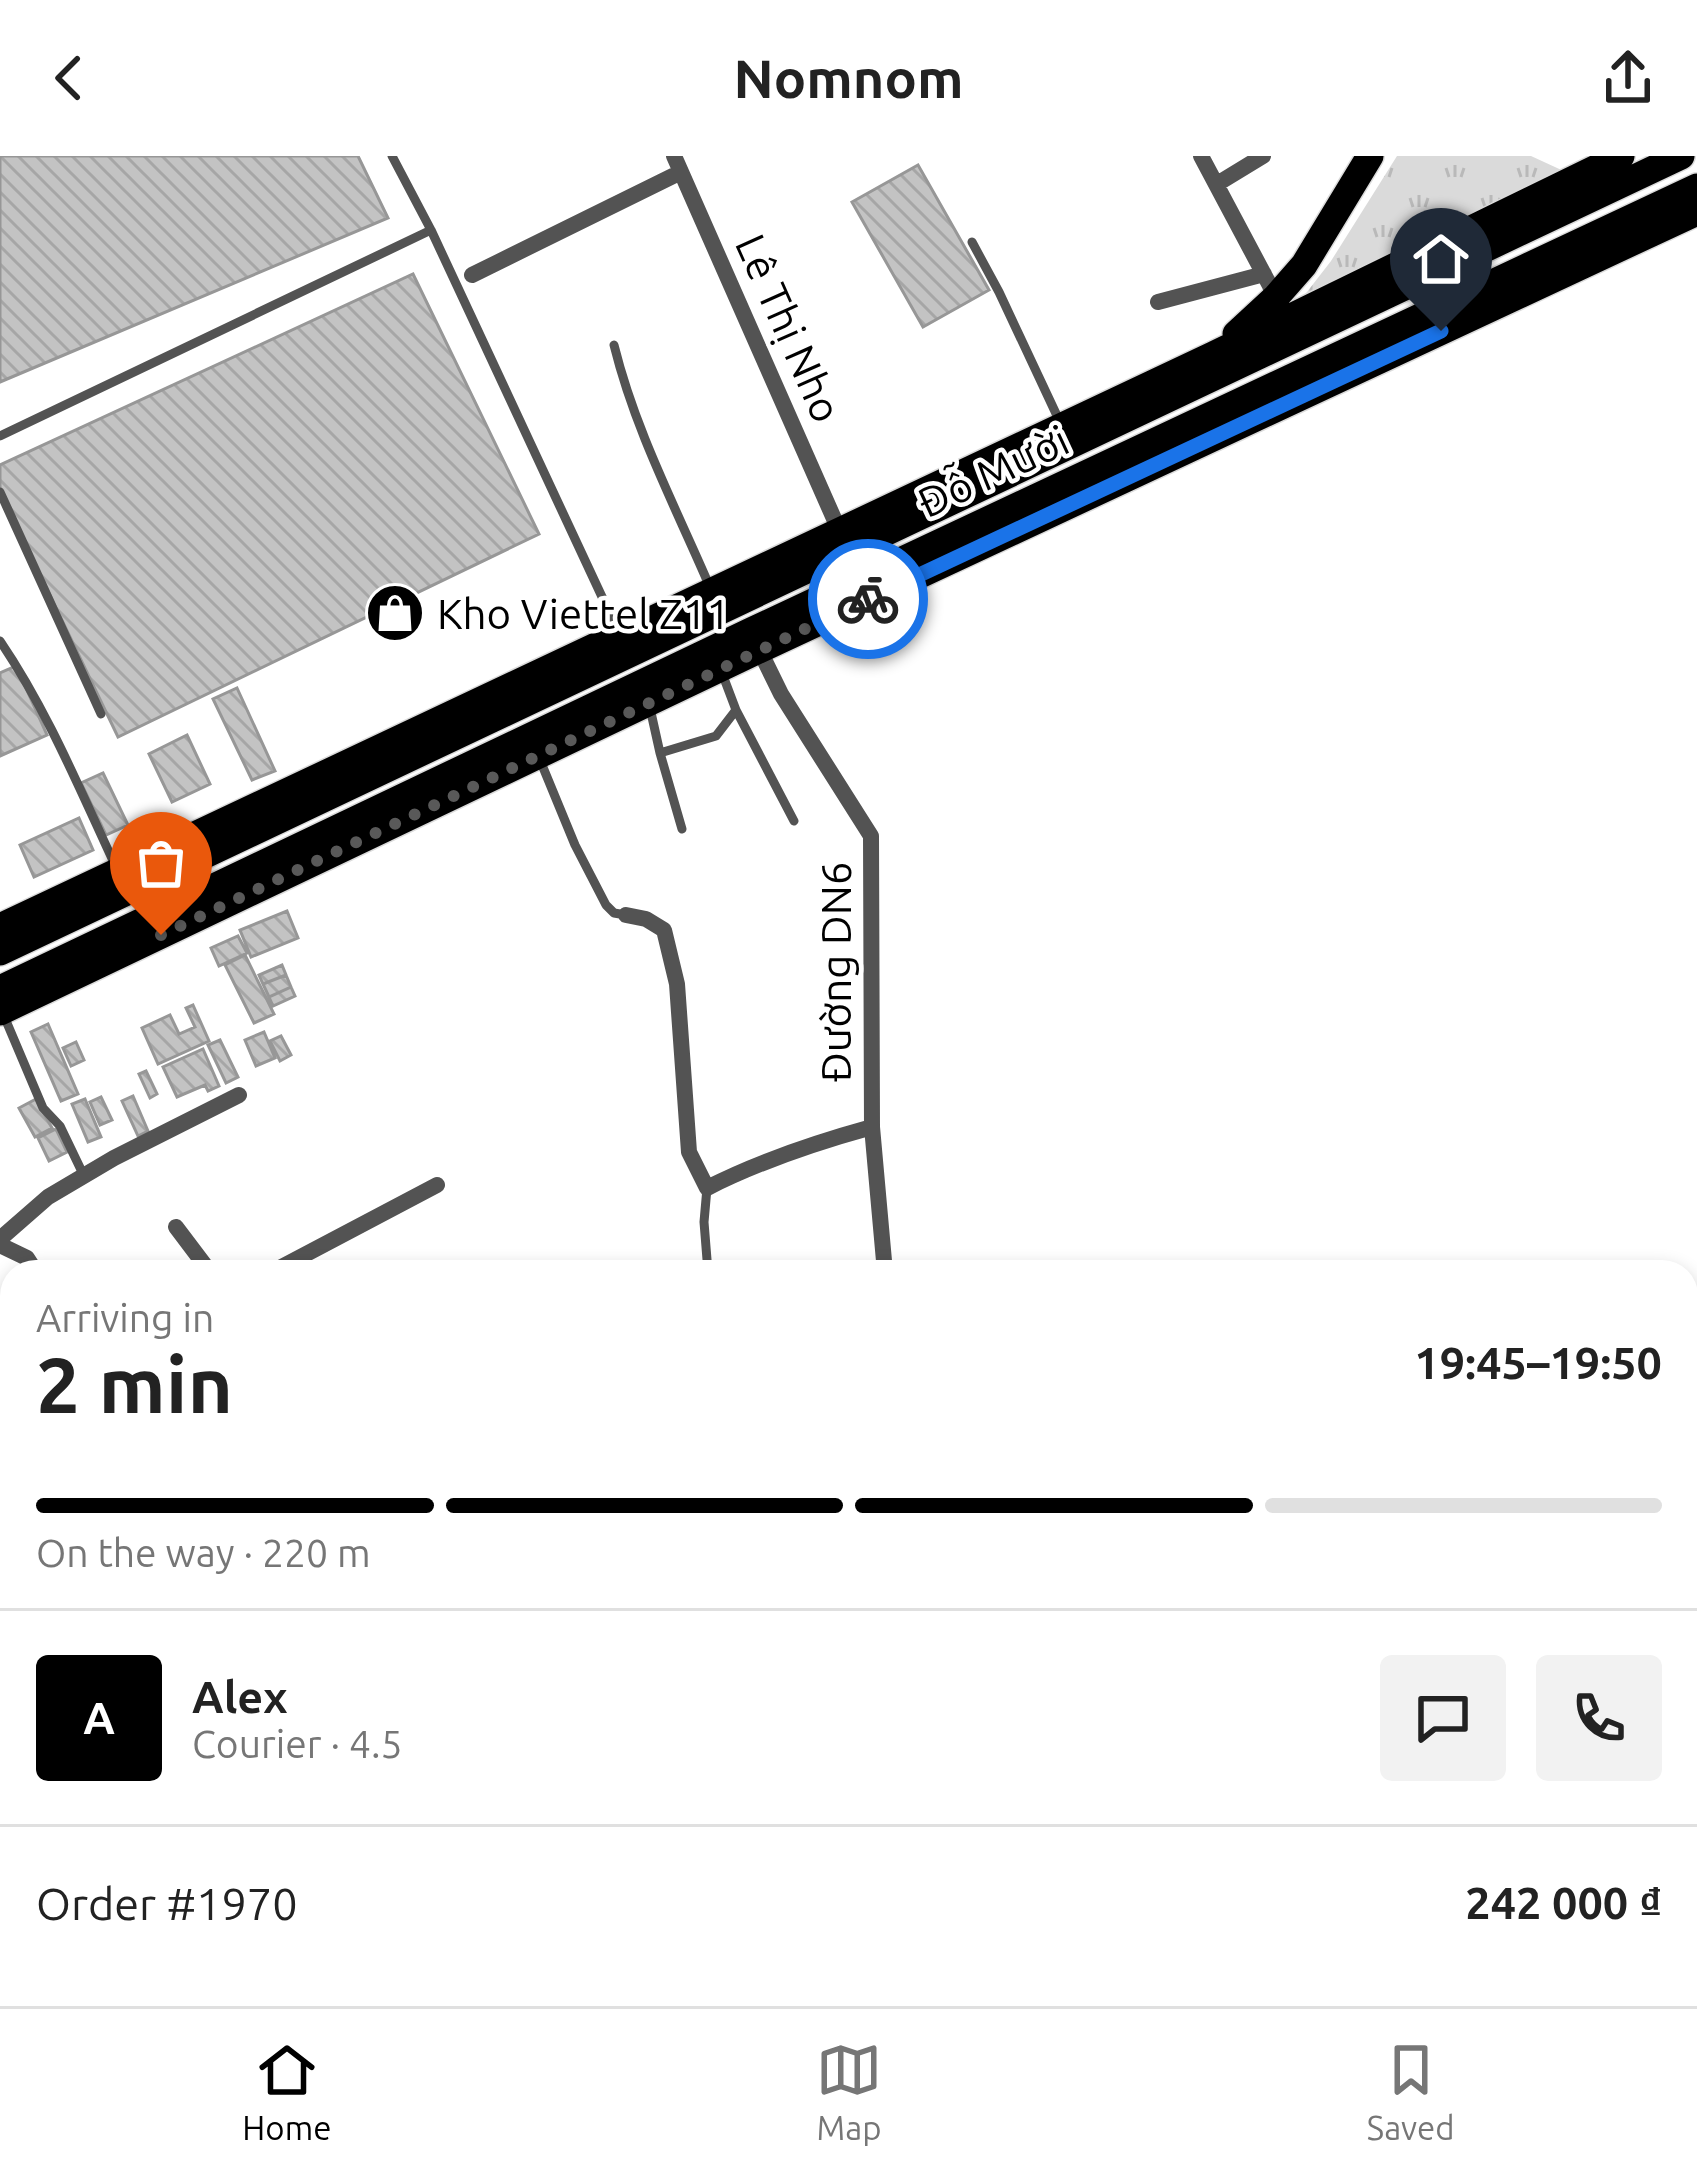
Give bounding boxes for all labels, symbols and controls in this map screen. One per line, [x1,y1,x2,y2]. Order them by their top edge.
icon: back [36,45,102,111]
icon: share [1595,45,1661,111]
text: Nomnom [734,48,964,108]
pin [1390,208,1492,331]
icon: home [1408,226,1474,292]
street label: Lê Thị Nho [727,227,851,429]
street label: Đỗ Mười [909,414,1076,526]
courier [808,539,928,659]
icon: bike [835,566,901,632]
shop icon: Kho Viettel Z11 [364,582,426,644]
place label: Kho Viettel Z11 [437,590,730,637]
pin [110,812,212,935]
icon: bag [128,830,194,896]
street label: Đường DN6 [812,862,859,1082]
text: Arriving in [36,1296,214,1339]
text: 19:45–19:50 [1414,1337,1662,1388]
text: 2 min [36,1340,233,1428]
text: On the way · 220 m [36,1531,371,1574]
button: chat [1380,1655,1506,1781]
button: phone [1536,1655,1662,1781]
text: Alex [192,1671,288,1722]
text: A [83,1692,115,1743]
text: Courier · 4.5 [192,1722,403,1765]
text: 242 000 ₫ [1465,1877,1662,1928]
text: Order #1970 [36,1878,298,1929]
tab: Home [242,2037,331,2146]
tab: Map [816,2037,882,2146]
tab: Saved [1367,2037,1455,2146]

